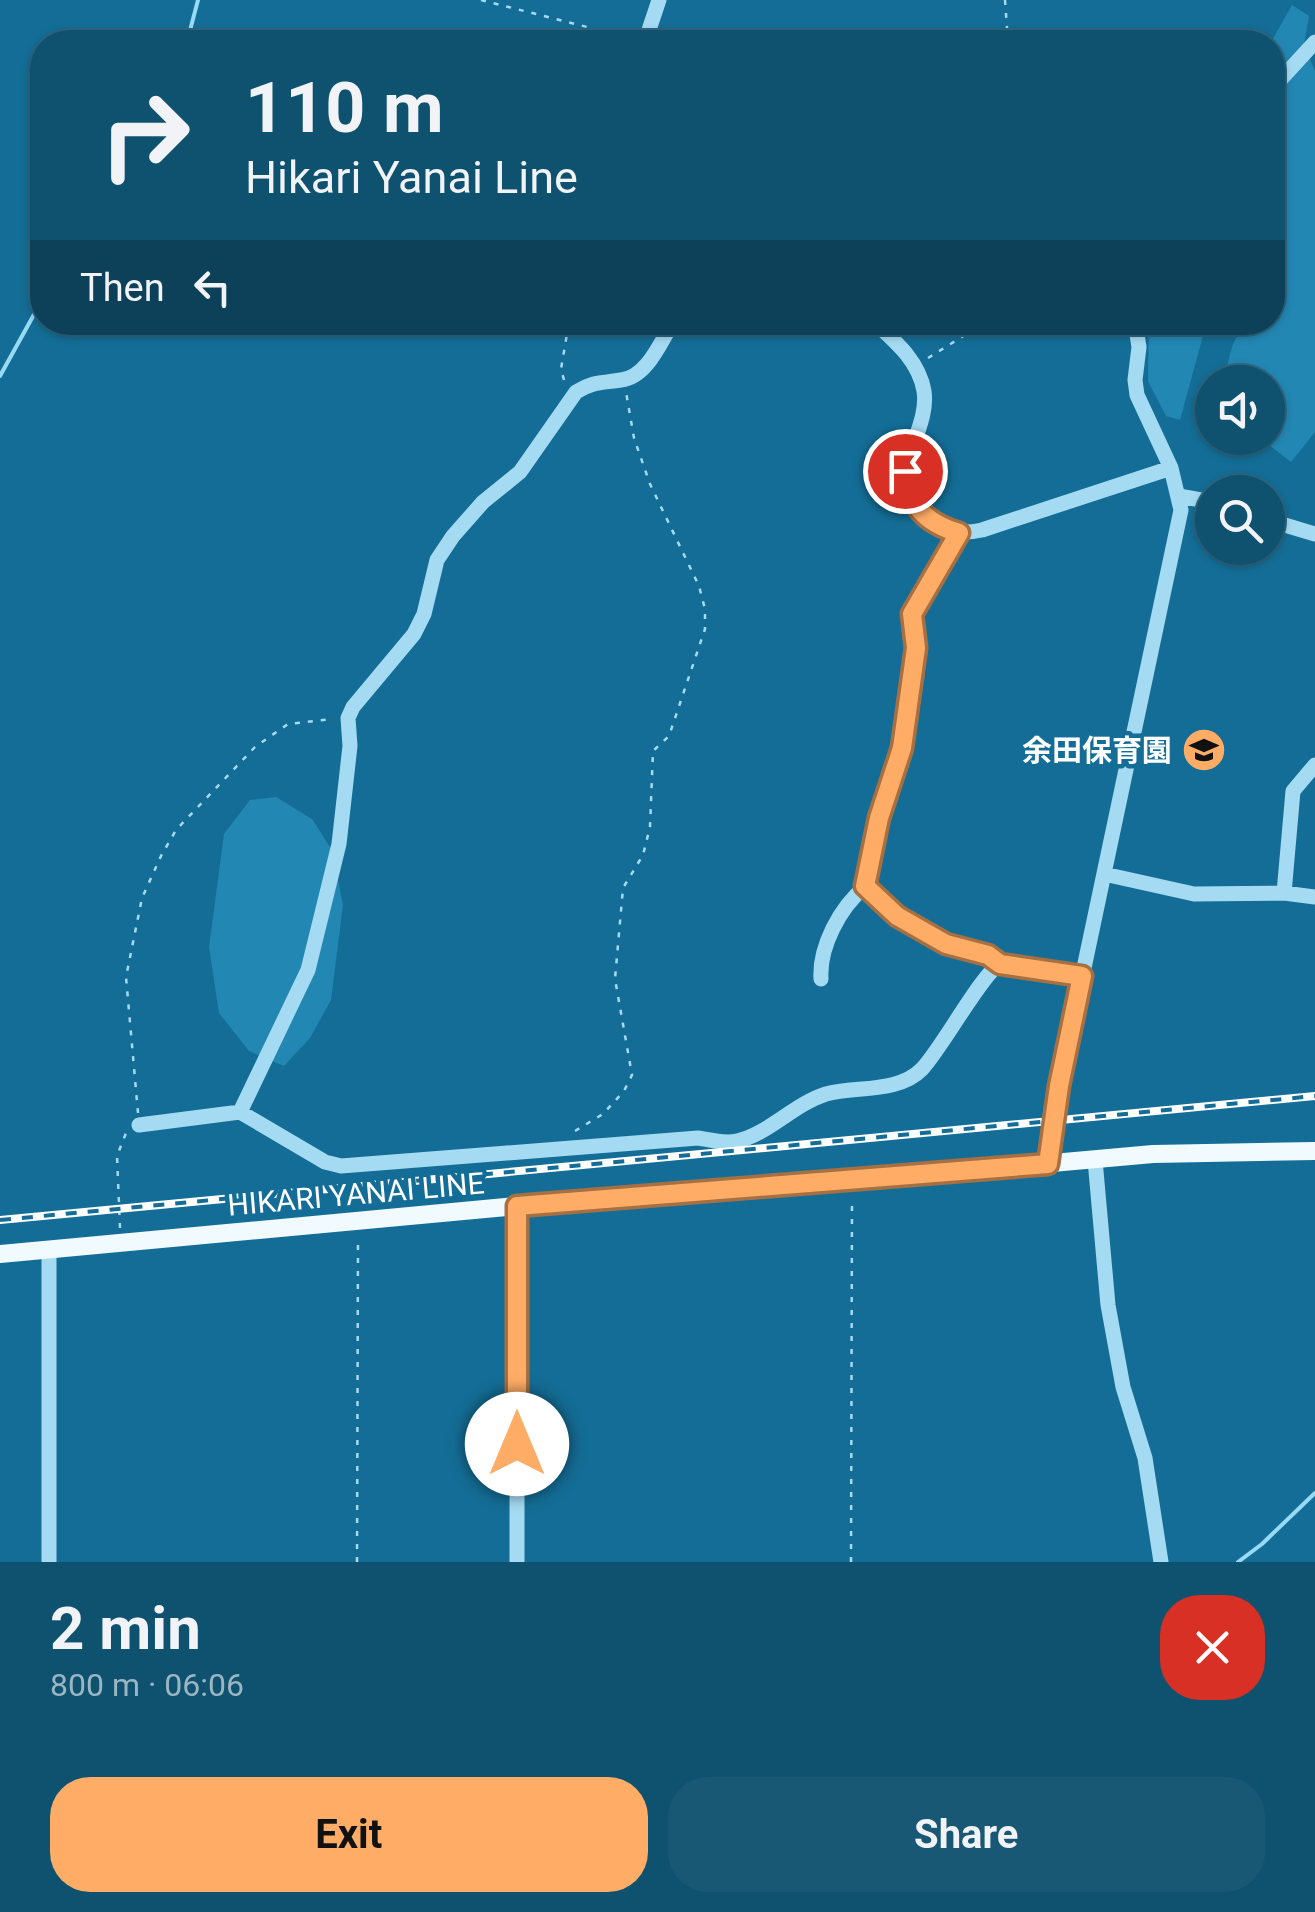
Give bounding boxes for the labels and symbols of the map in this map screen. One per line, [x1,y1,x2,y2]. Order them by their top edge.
pin [863,429,948,514]
school or university icon: 余田保育園 [1181,727,1227,773]
place label: 余田保育園 [1022,733,1172,768]
street label: HIKARI YANAI LINE [226,1165,486,1223]
position arrow [465,1392,569,1496]

